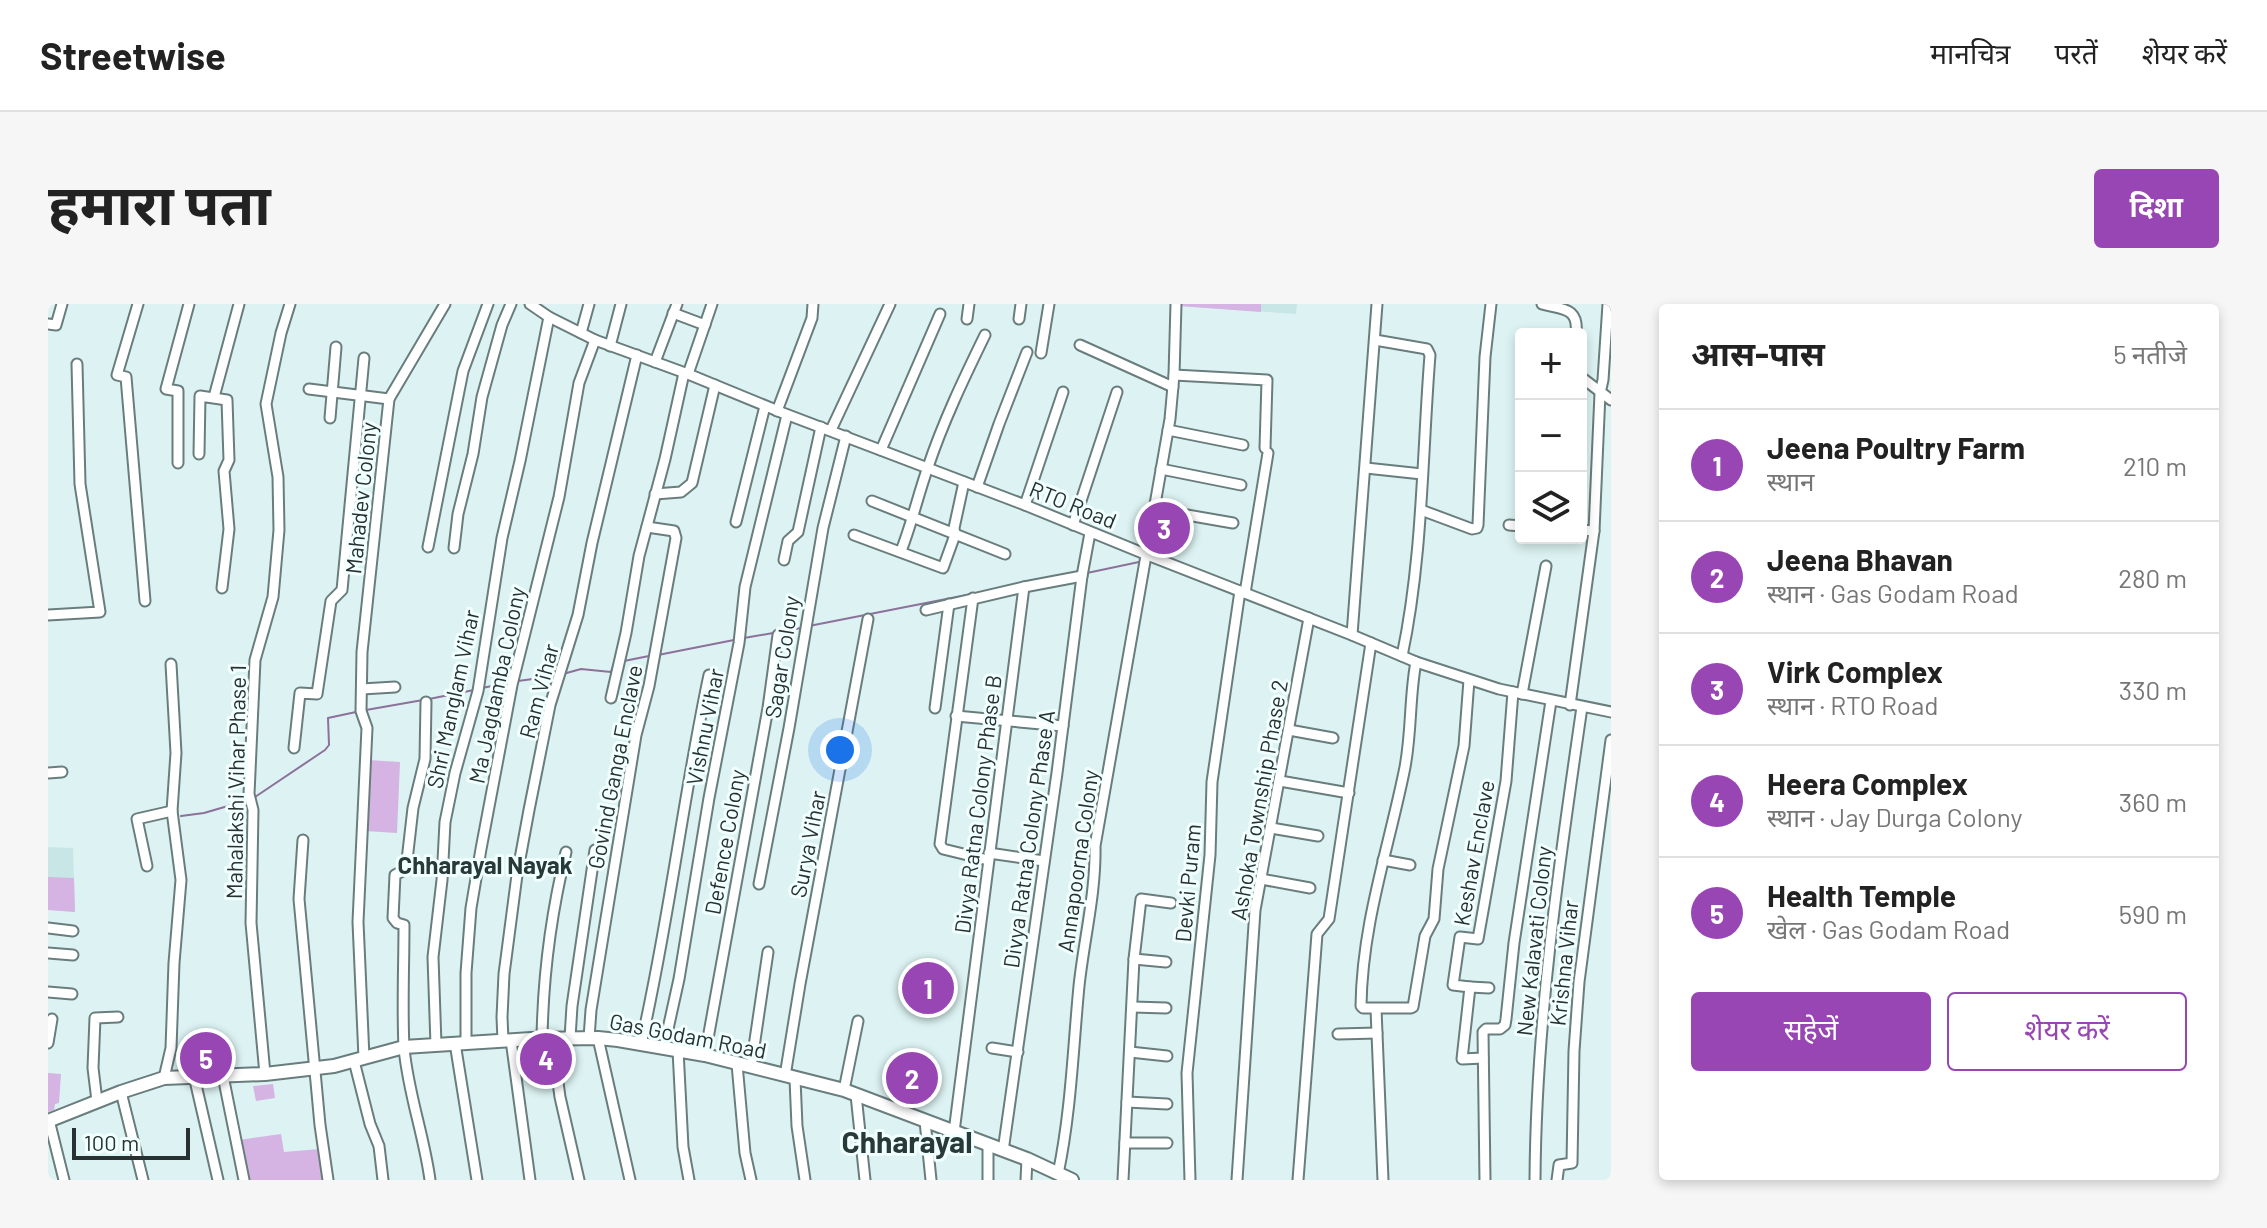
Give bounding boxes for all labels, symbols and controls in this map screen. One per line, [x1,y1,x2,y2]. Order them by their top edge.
text: Streetwise [40,32,226,78]
text: मानचित्र [1930,36,2010,70]
text: परतें [2054,36,2098,70]
text: शेयर करें [2142,36,2227,70]
text: हमारा पता [48,169,271,236]
button: दिशा [2094,169,2219,248]
map controls [1515,328,1587,544]
button: + [1515,328,1587,400]
text: आस-पास [1691,332,1825,373]
text: 5 नतीजे [2113,338,2187,369]
button: − [1515,400,1587,472]
street label: Mahadev Colony [339,421,381,575]
text: Jeena Poultry Farm [1767,429,2025,465]
text: 1 [1712,450,1722,481]
text: 210 m [2123,450,2187,481]
text: स्थान [1767,465,1814,496]
button: layers [1515,472,1587,544]
street label: RTO Road [1026,475,1121,533]
pin: 3 [1138,498,1190,558]
text: Jeena Bhavan [1767,541,1953,577]
text: 2 [1710,562,1724,593]
text: 280 m [2118,562,2187,593]
text: स्थान · Gas Godam Road [1767,577,2019,608]
street label: Ma Jagdamba Colony [462,584,530,785]
street label: Sagar Colony [759,594,804,720]
street label: Shri Manglam Vihar [420,607,484,790]
street label: Ram Vihar [513,641,563,741]
text: Virk Complex [1767,653,1943,689]
street label: Govind Ganga Enclave [581,663,647,871]
street label: Mahalakshi Vihar Phase 1 [220,665,250,899]
street label: Vishnu Vihar [680,666,728,788]
street label: Divya Ratna Colony Phase B [948,673,1006,935]
text: 3 [1710,674,1724,705]
text: 330 m [2119,674,2187,705]
street label: Ashoka Township Phase 2 [1224,678,1292,922]
text: स्थान · RTO Road [1767,689,1939,720]
street label: Divya Ratna Colony Phase A [997,708,1059,969]
your location [820,730,860,770]
text: Heera Complex [1767,765,1968,801]
street label: Defence Colony [698,767,750,917]
street label: Annapoorna Colony [1051,768,1103,954]
street label: Keshav Enclave [1447,778,1499,928]
text: 4 [1709,786,1725,817]
text: 360 m [2119,786,2187,817]
street label: Surya Vihar [784,788,830,900]
text: स्थान · Jay Durga Colony [1767,801,2023,832]
street label: Devki Puram [1169,823,1205,943]
street label: New Kalavati Colony [1510,845,1556,1037]
district label: Chharayal Nayak [398,850,573,879]
text: Health Temple [1767,877,1956,913]
text: 5 [1710,898,1724,929]
text: 590 m [2119,898,2187,929]
street label: Krishna Vihar [1543,899,1583,1027]
text: खेल · Gas Godam Road [1767,913,2010,944]
pin: 1 [902,958,954,1018]
button: सहेजें [1691,992,1931,1071]
button: शेयर करें [1947,992,2187,1071]
street label: Gas Godam Road [607,1007,769,1063]
pin: 5 [180,1028,232,1088]
pin: 4 [520,1029,572,1089]
pin: 2 [886,1048,938,1108]
district label: Chharayal [841,1123,973,1159]
scale bar [72,1124,190,1160]
text: 100 m [84,1129,139,1155]

